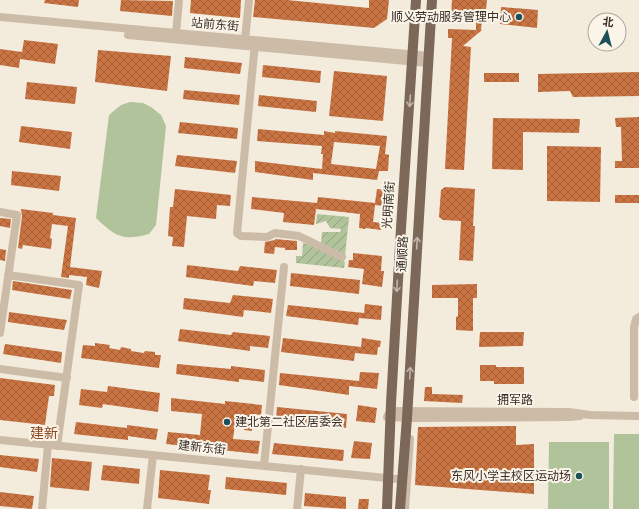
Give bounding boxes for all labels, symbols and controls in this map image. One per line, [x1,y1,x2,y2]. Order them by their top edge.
place label: 顺义劳动服务管理中心 [391,10,511,25]
marker: 顺义劳动服务管理中心 [514,12,524,22]
north arrow [587,12,627,52]
street label: 站前东街 [190,15,240,35]
text: 北 [602,15,614,30]
one-way arrow [406,94,413,107]
street label: 光明南街 [380,181,398,229]
street label: 通顺路 [395,236,411,272]
one-way arrow [413,237,421,250]
one-way arrow [394,279,401,292]
one-way arrow [406,367,413,380]
street label: 拥军路 [497,393,533,408]
place label: 建北第二社区居委会 [235,415,343,430]
marker: 建北第二社区居委会 [222,417,232,427]
district label: 建新 [30,425,58,442]
street label: 建新东街 [177,438,227,458]
place label: 东风小学主校区运动场 [451,469,571,484]
marker: 东风小学主校区运动场 [574,471,584,481]

